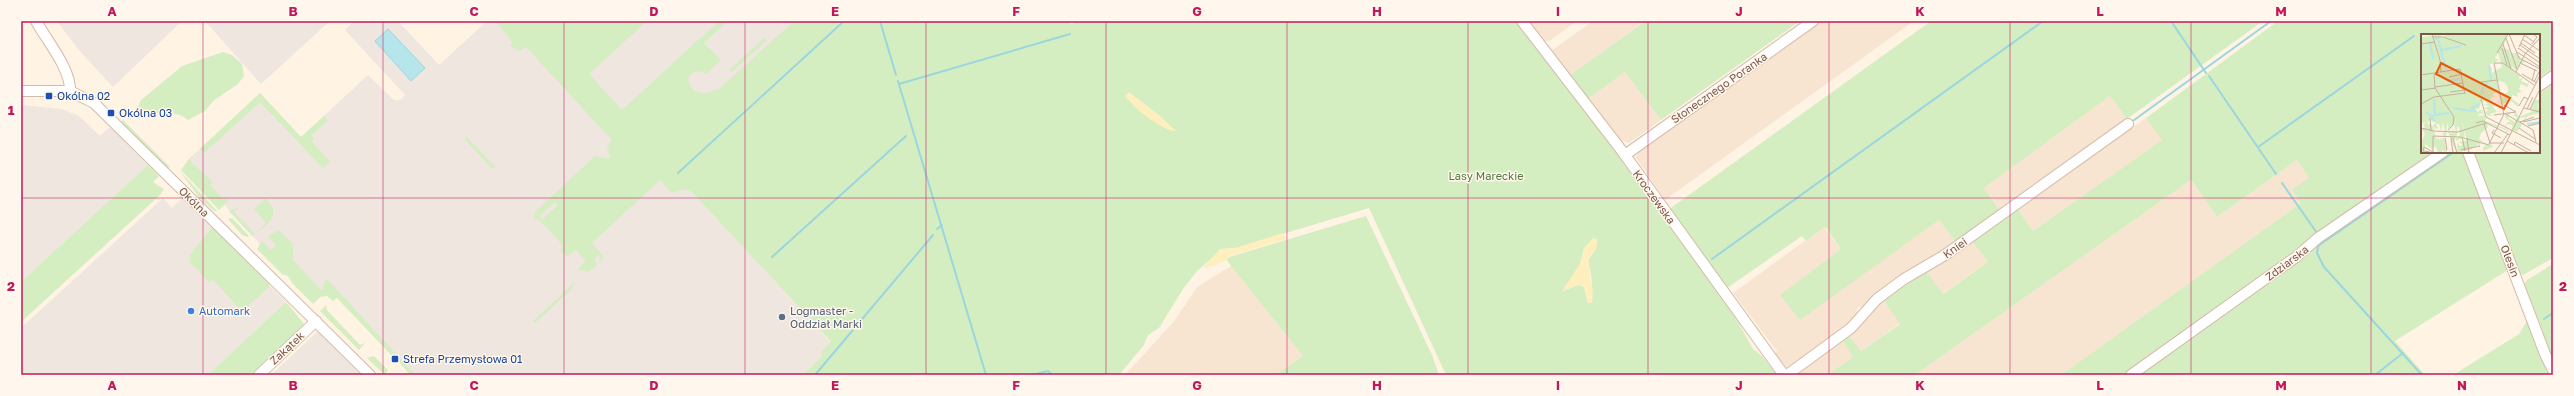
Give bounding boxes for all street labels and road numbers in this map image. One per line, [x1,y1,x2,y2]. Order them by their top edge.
street label: Słonecznego Poranka [1668,49,1769,126]
street label: Kroczewska [1631,167,1678,226]
street label: Okólna [177,184,212,219]
street label: Kniei [1940,235,1969,261]
street label: Zdziarska [2263,242,2311,283]
street label: Olesin [2498,243,2523,279]
street label: Zakątek [267,329,306,367]

